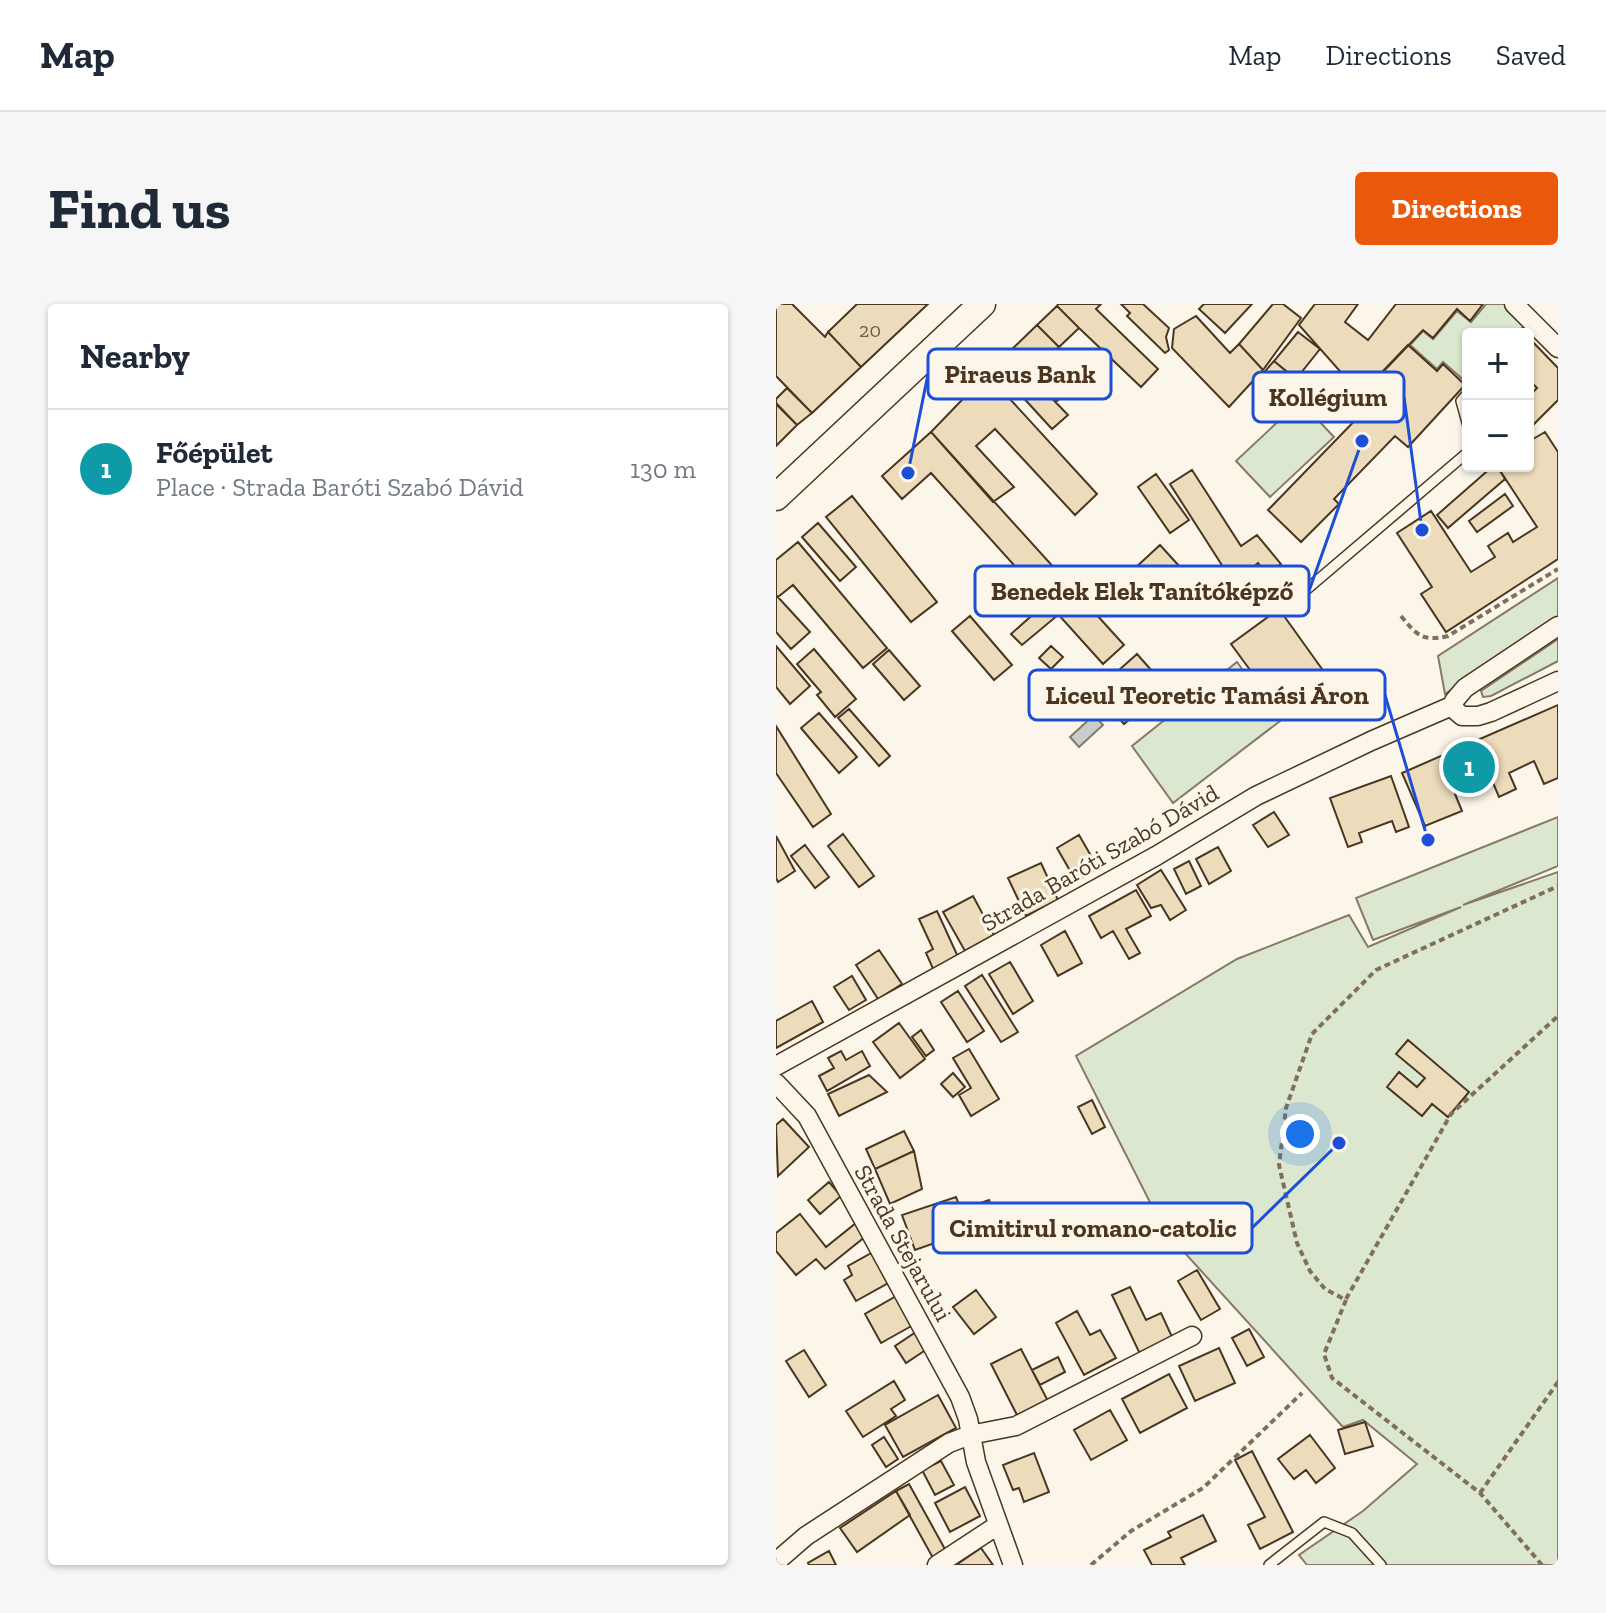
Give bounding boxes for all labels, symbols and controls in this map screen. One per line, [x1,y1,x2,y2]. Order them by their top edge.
text: Map [40,32,115,78]
text: Map [1228,39,1281,72]
text: Directions [1325,39,1452,72]
text: Saved [1496,39,1566,72]
button: Directions [1355,172,1558,245]
text: Find us [48,175,231,242]
house number: 20 [859,318,881,342]
map controls [1462,328,1534,472]
button: + [1462,328,1534,400]
text: Nearby [80,336,190,377]
callout: Piraeus Bank [928,349,1111,399]
text: Piraeus Bank [944,358,1096,390]
callout: Kollégium [1253,372,1404,422]
text: Kollégium [1269,381,1388,413]
button: − [1462,400,1534,472]
text: Főépület [156,435,272,471]
text: 1 [101,453,111,485]
text: 130 m [630,453,696,485]
text: Place · Strada Baróti Szabó Dávid [156,471,524,503]
callout: Benedek Elek Tanítóképző [975,566,1309,616]
text: Benedek Elek Tanítóképző [991,575,1294,607]
callout: Liceul Teoretic Tamási Áron [1029,670,1385,720]
text: Liceul Teoretic Tamási Áron [1045,679,1369,711]
pin: 1 [1443,737,1495,797]
street label: Strada Baróti Szabó Dávid [976,778,1224,937]
your location [1280,1114,1320,1154]
street label: Strada Stejarului [849,1159,959,1326]
callout: Cimitirul romano-catolic [933,1203,1252,1253]
text: Cimitirul romano-catolic [949,1212,1237,1244]

